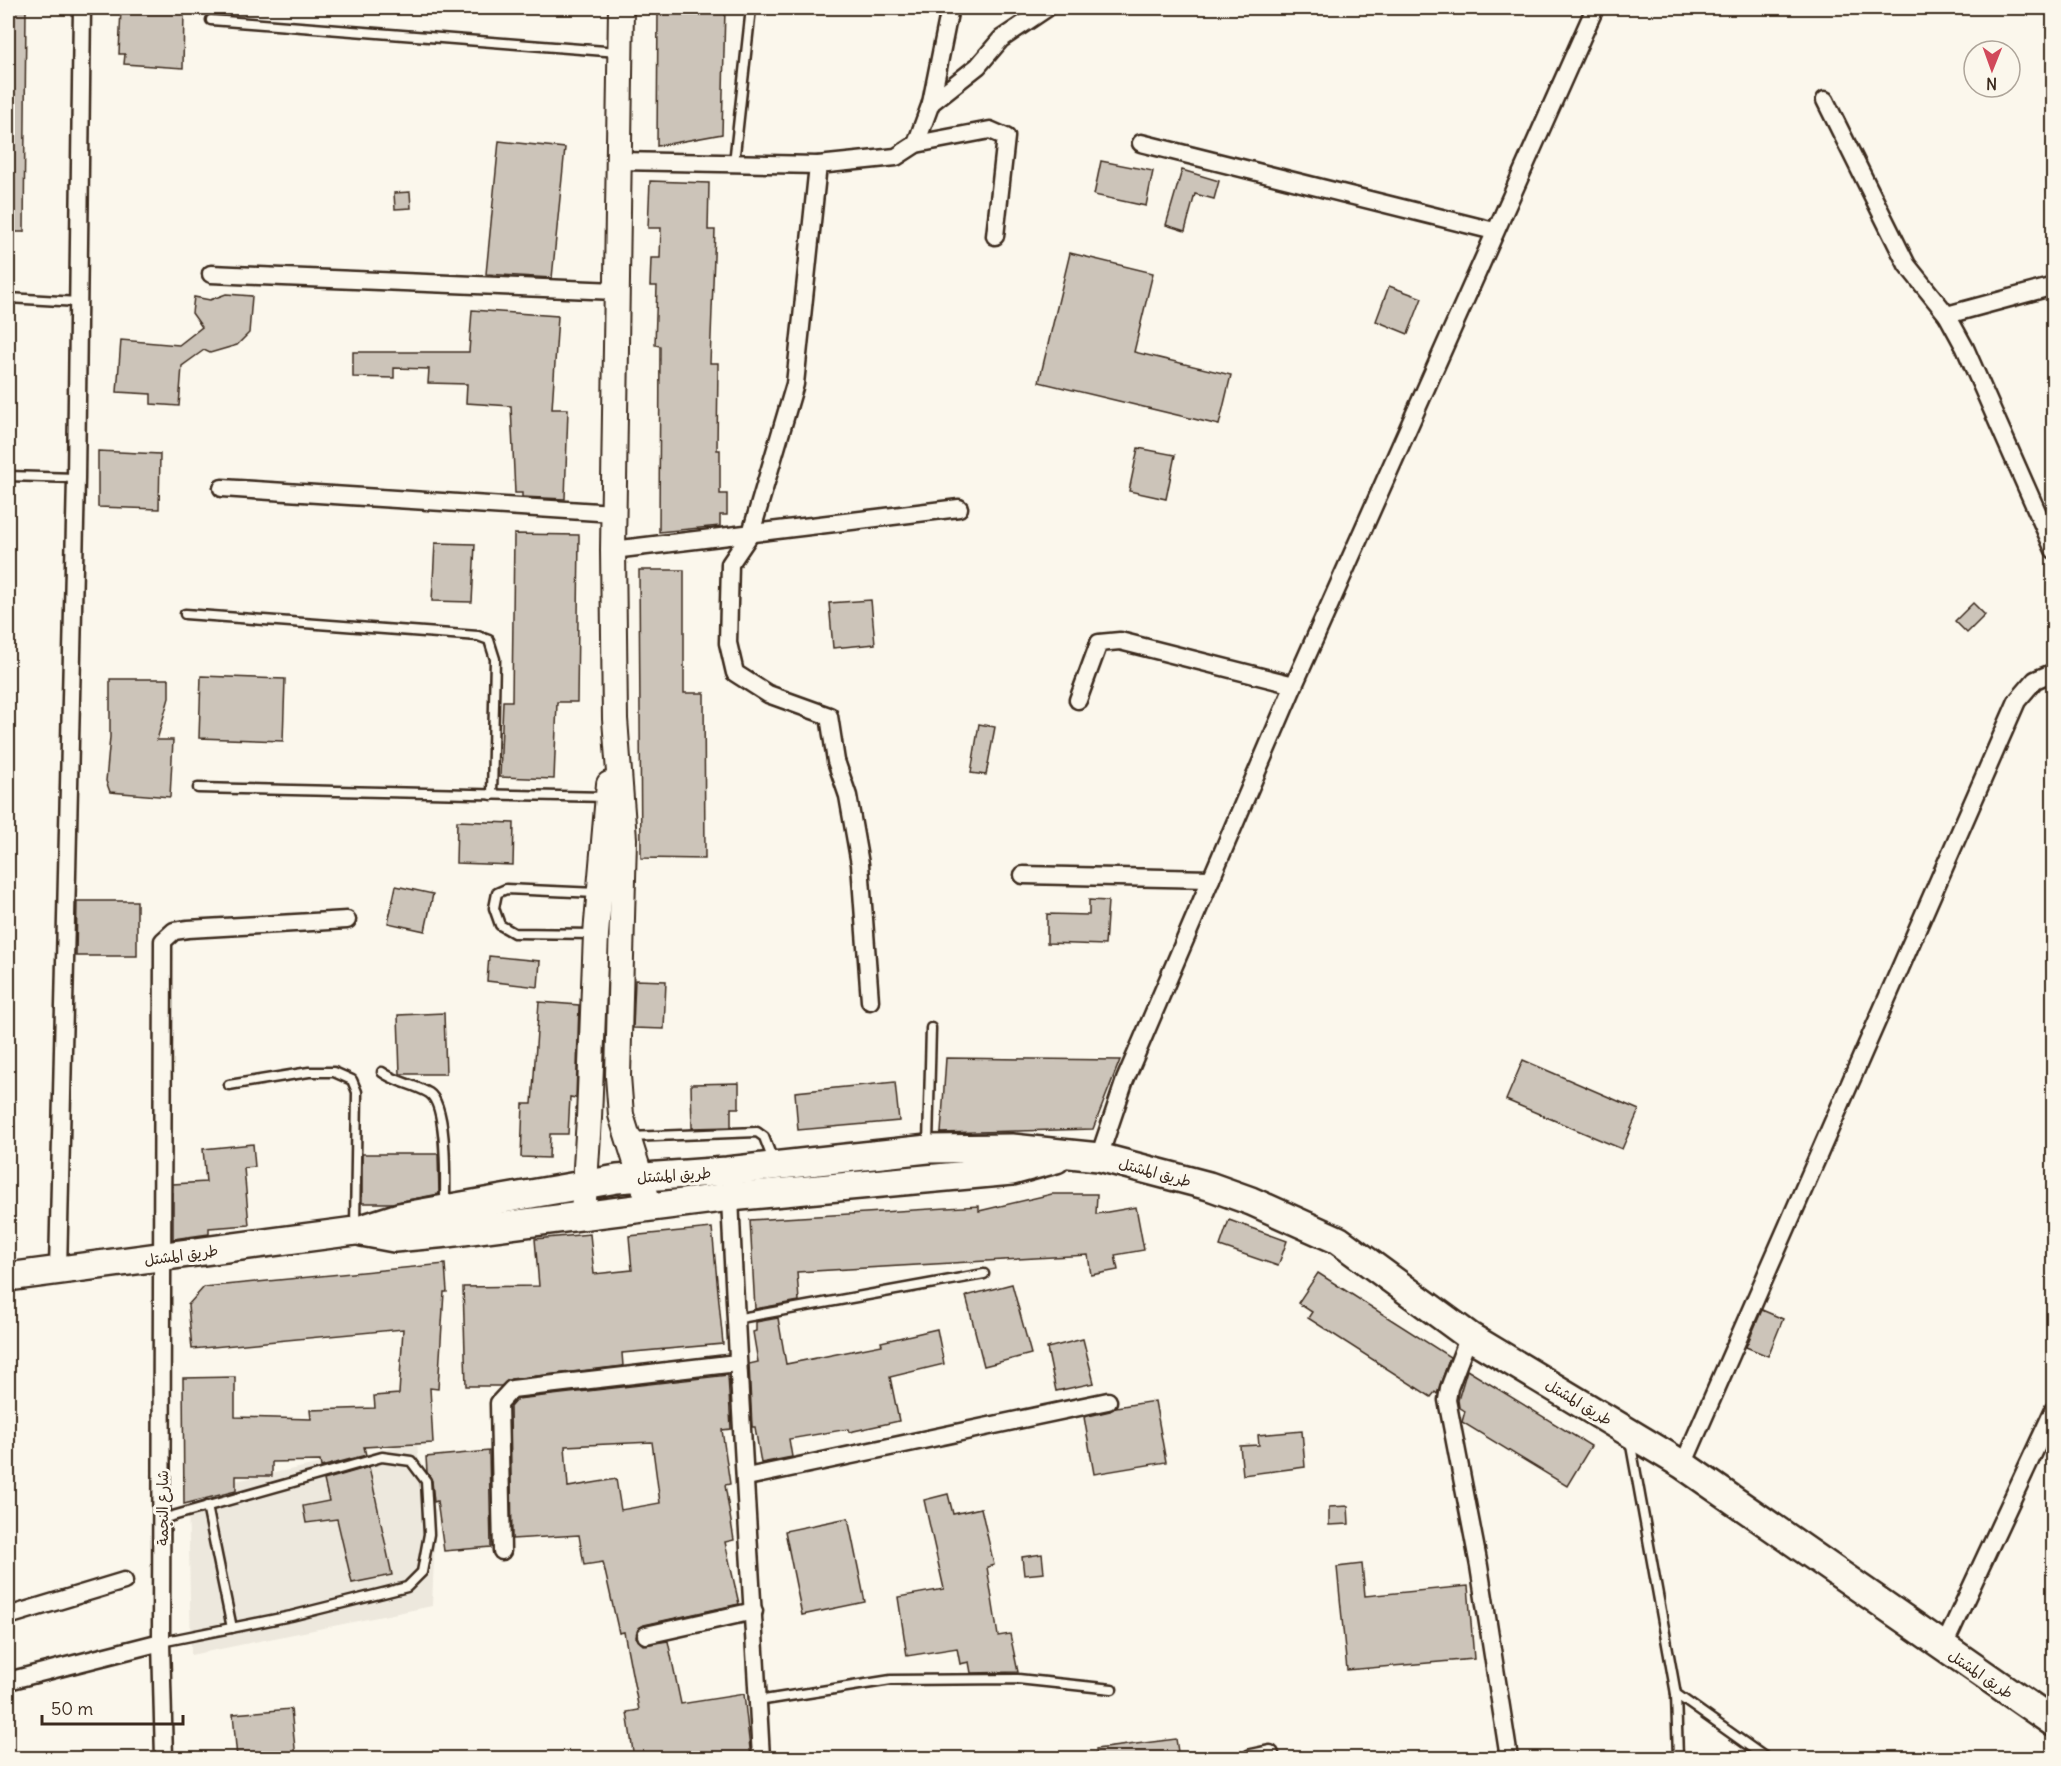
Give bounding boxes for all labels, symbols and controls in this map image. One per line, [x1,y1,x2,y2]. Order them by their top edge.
north arrow [1962,39,2022,99]
text: N [1986,74,1997,94]
street label: طريق المشتل [1117,1153,1193,1191]
street label: طريق المشتل [636,1163,712,1187]
street label: طريق المشتل [143,1240,219,1270]
street label: طريق المشتل [1542,1375,1616,1429]
street label: شارع النجمة [153,1470,173,1546]
street label: طريق المشتل [1945,1645,2017,1703]
scale bar [42,1688,183,1726]
text: 50 m [51,1697,93,1720]

